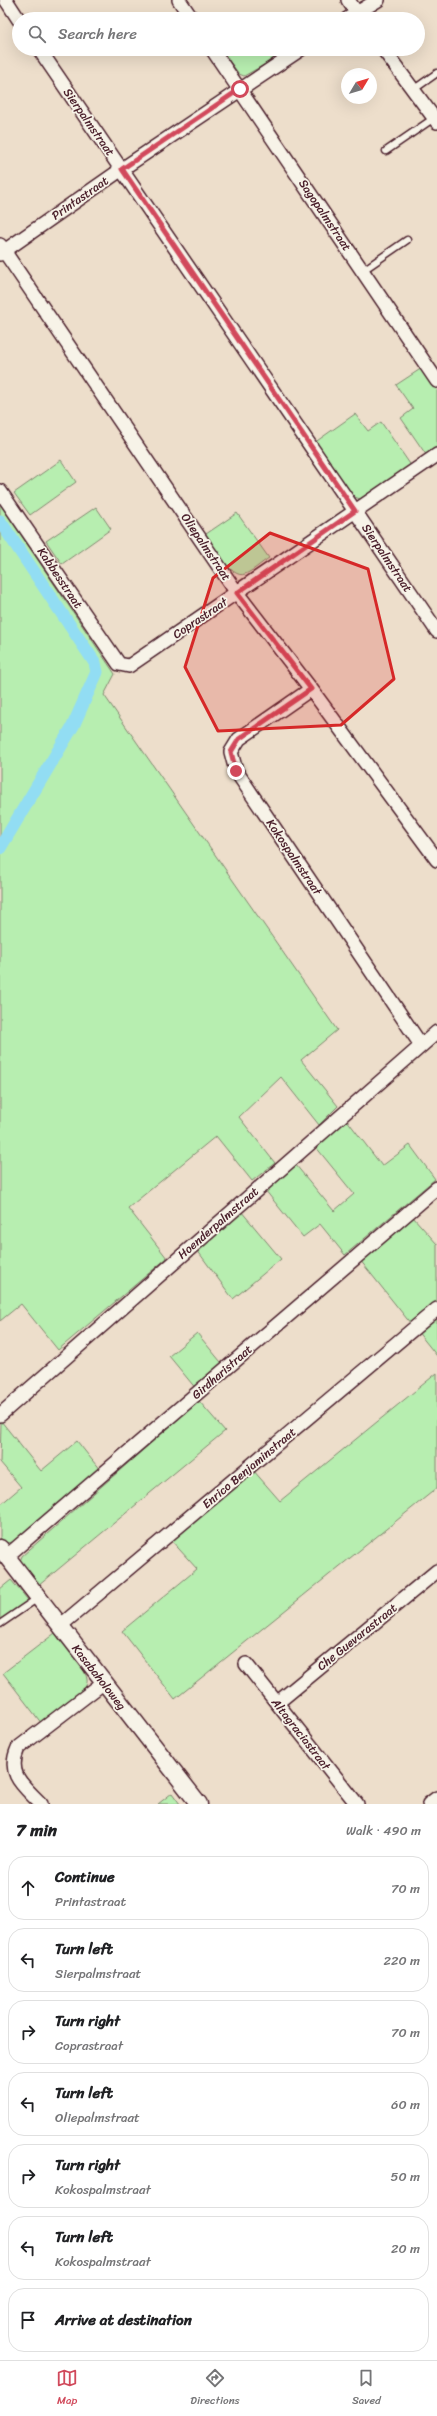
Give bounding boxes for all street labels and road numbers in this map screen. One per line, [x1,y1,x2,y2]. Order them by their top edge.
street label: Sierpalmstraat [57,83,121,161]
street label: Printastraat [47,170,113,226]
street label: Sagopalmstraat [293,174,357,256]
street label: Oliepalmstraat [175,508,237,586]
street label: Sierpalmstraat [356,519,418,597]
street label: Kabbesstraat [31,543,89,613]
street label: Coprastraat [168,591,233,645]
street label: Kokospalmstraat [260,814,328,901]
street label: Hoenderpalmstraat [172,1181,264,1265]
street label: Girdharistraat [186,1339,258,1405]
street label: Enrico Benjaminstraat [197,1422,301,1514]
street label: Che Guevarastraat [312,1598,402,1676]
street label: Kasabaholoweg [66,1639,132,1715]
street label: Altagraciastraat [265,1692,337,1776]

